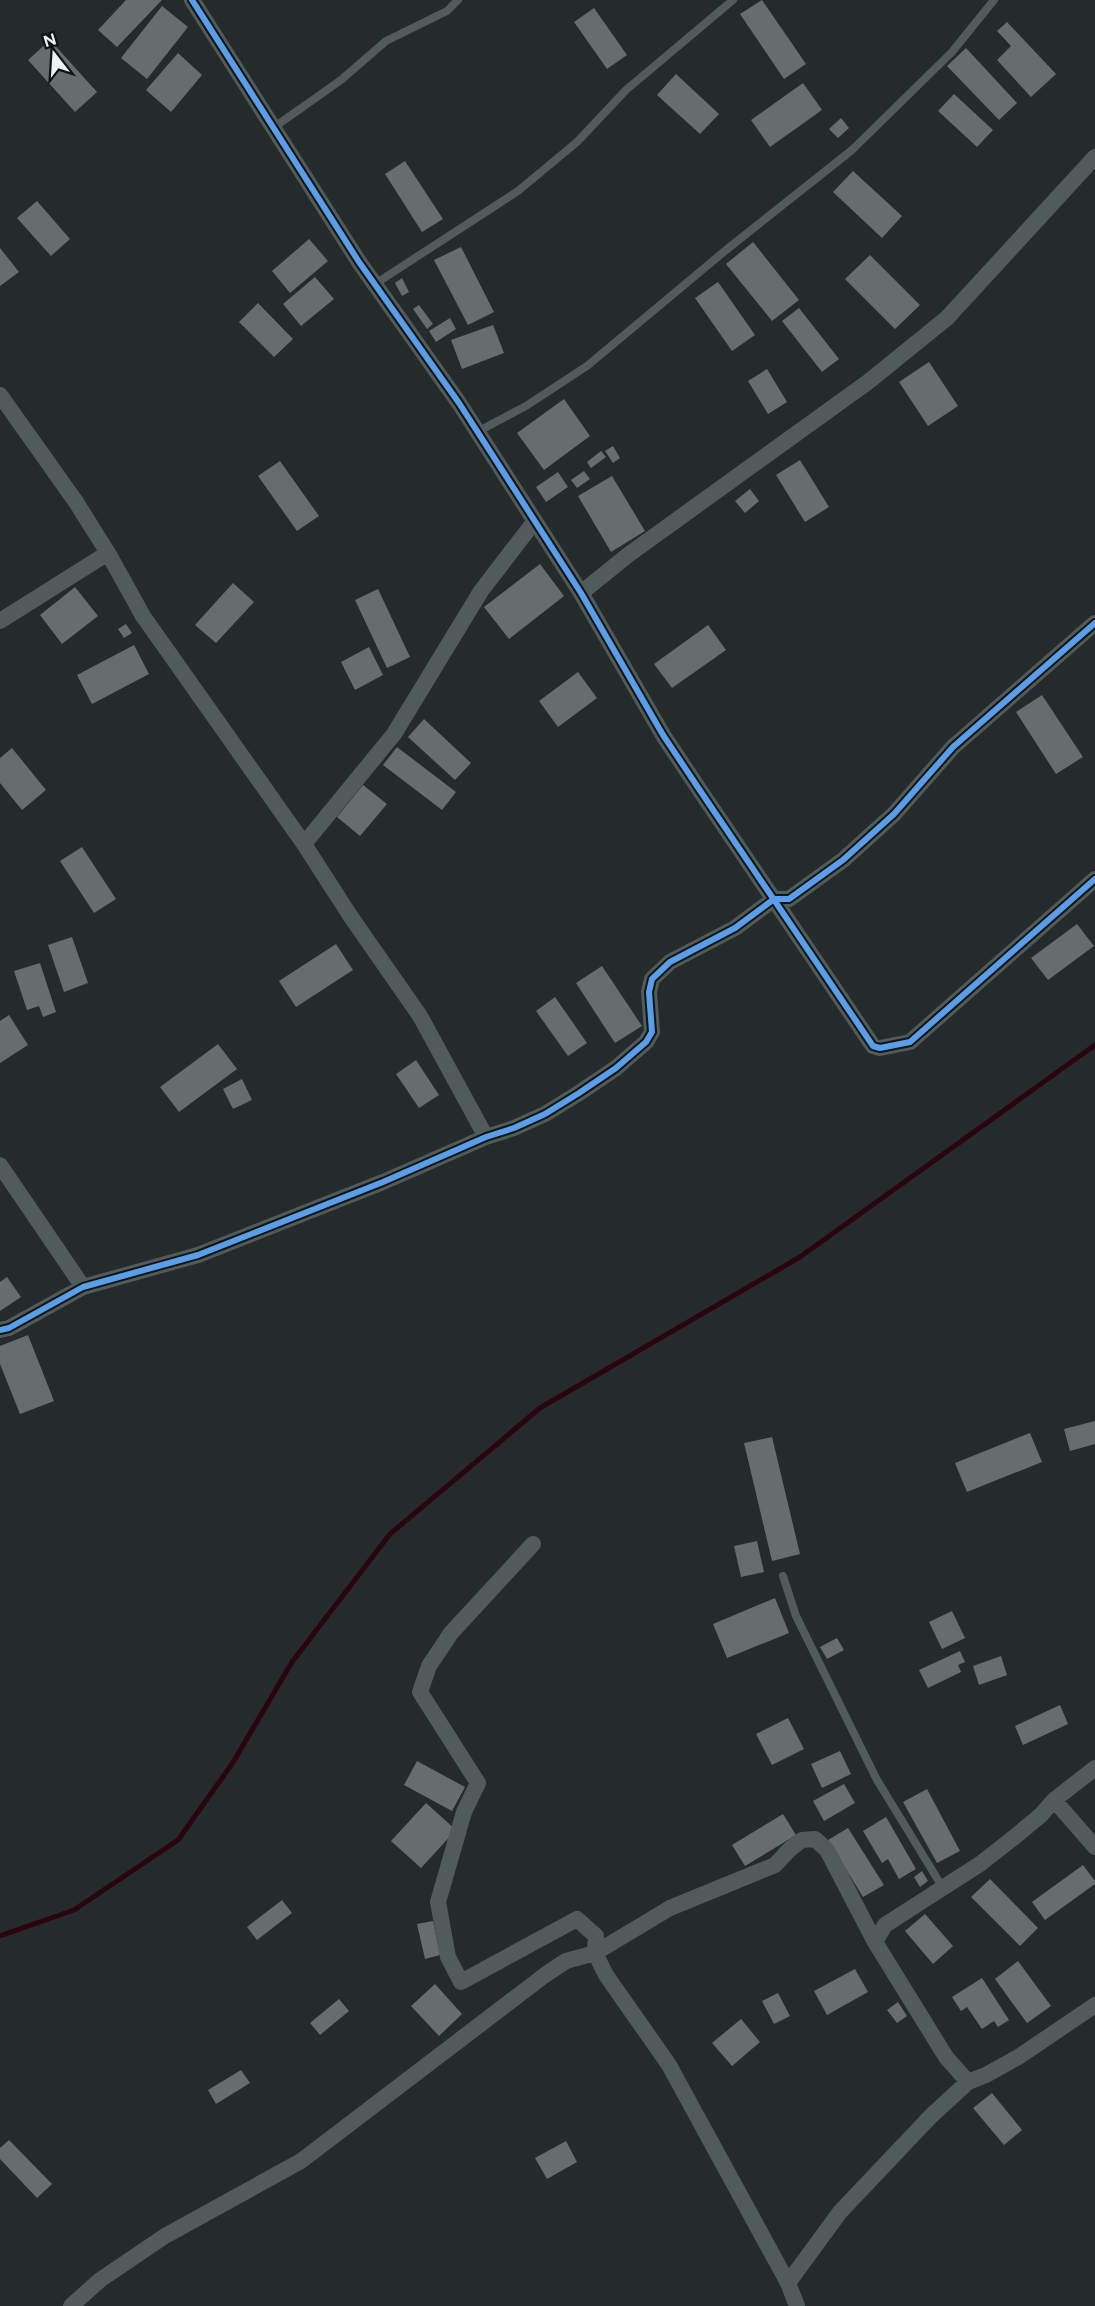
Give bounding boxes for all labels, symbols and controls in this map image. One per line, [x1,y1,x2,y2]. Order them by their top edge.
north arrow [24,24,84,84]
text: N [41,29,58,51]

